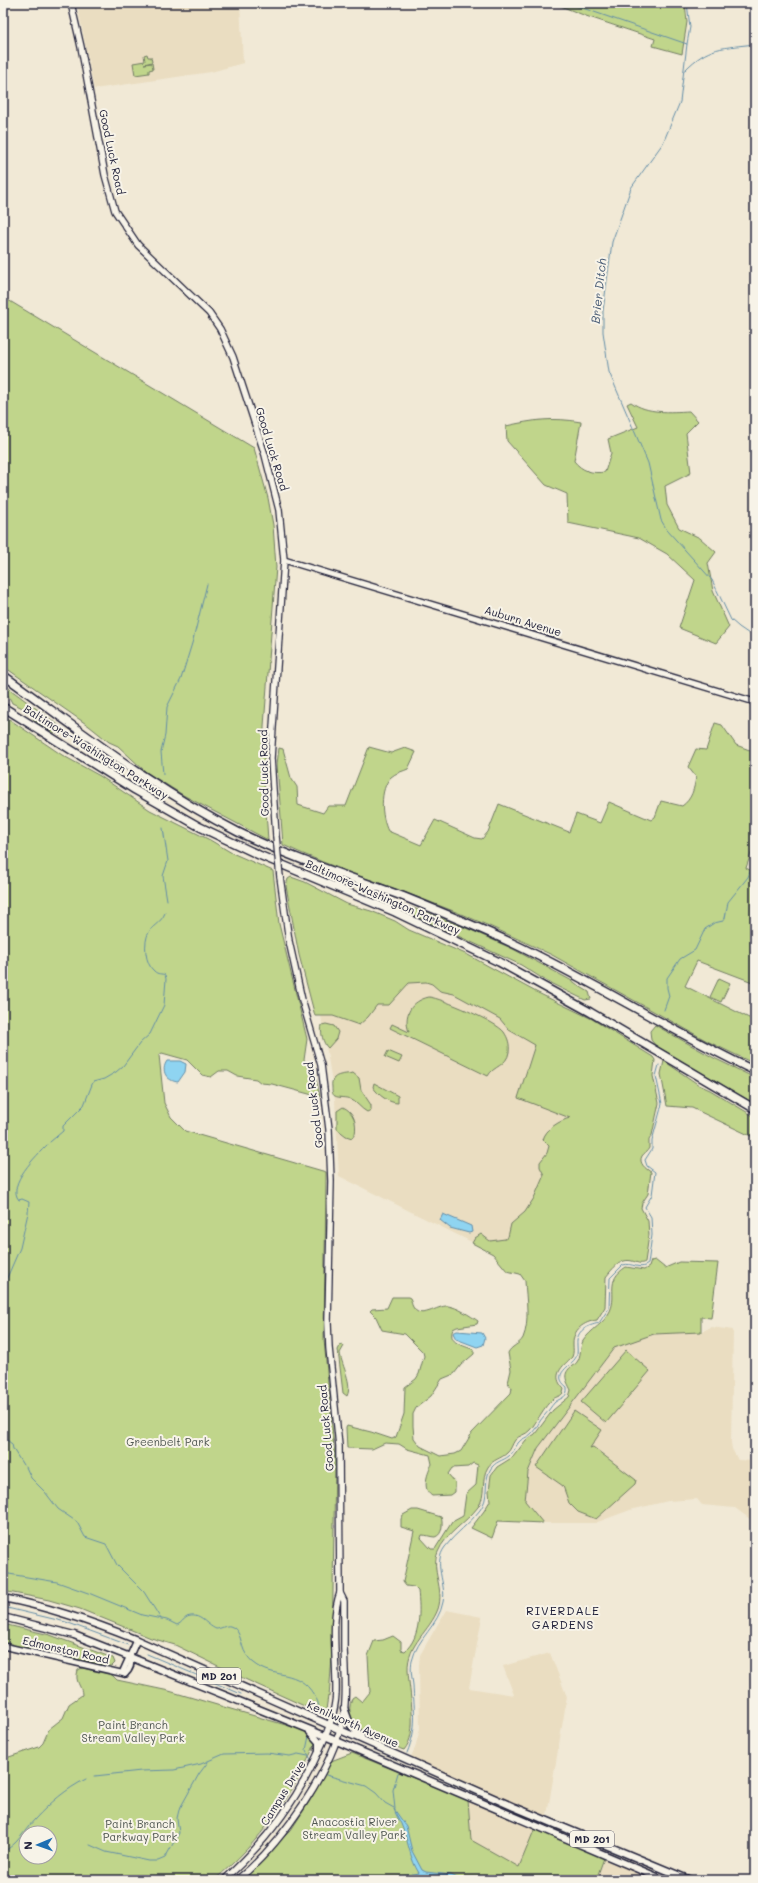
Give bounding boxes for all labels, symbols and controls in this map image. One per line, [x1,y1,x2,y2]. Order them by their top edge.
street label: Good Luck Road [96,108,129,196]
water label: Brier Ditch [587,257,609,324]
street label: Good Luck Road [253,405,292,493]
street label: Auburn Avenue [483,602,564,639]
street label: Baltimore-Washington Parkway [21,701,172,803]
street label: Good Luck Road [255,730,272,817]
street label: Baltimore-Washington Parkway [303,856,463,938]
street label: Good Luck Road [301,1061,326,1149]
street label: Good Luck Road [314,1384,337,1472]
park label: Greenbelt Park [126,1434,210,1449]
district label: RIVERDALE GARDENS [526,1602,600,1632]
street label: Edmonston Road [21,1632,111,1667]
road number: MD 201 [197,1668,241,1684]
street label: Kenilworth Avenue [305,1697,402,1751]
park label: Paint Branch Stream Valley Park [82,1717,185,1745]
street label: Campus Drive [257,1757,309,1828]
park label: Anacostia River Stream Valley Park [303,1814,406,1842]
park label: Paint Branch Parkway Park [103,1816,177,1844]
north arrow [18,1825,58,1865]
road number: MD 201 [570,1831,614,1847]
text: N [20,1841,35,1850]

